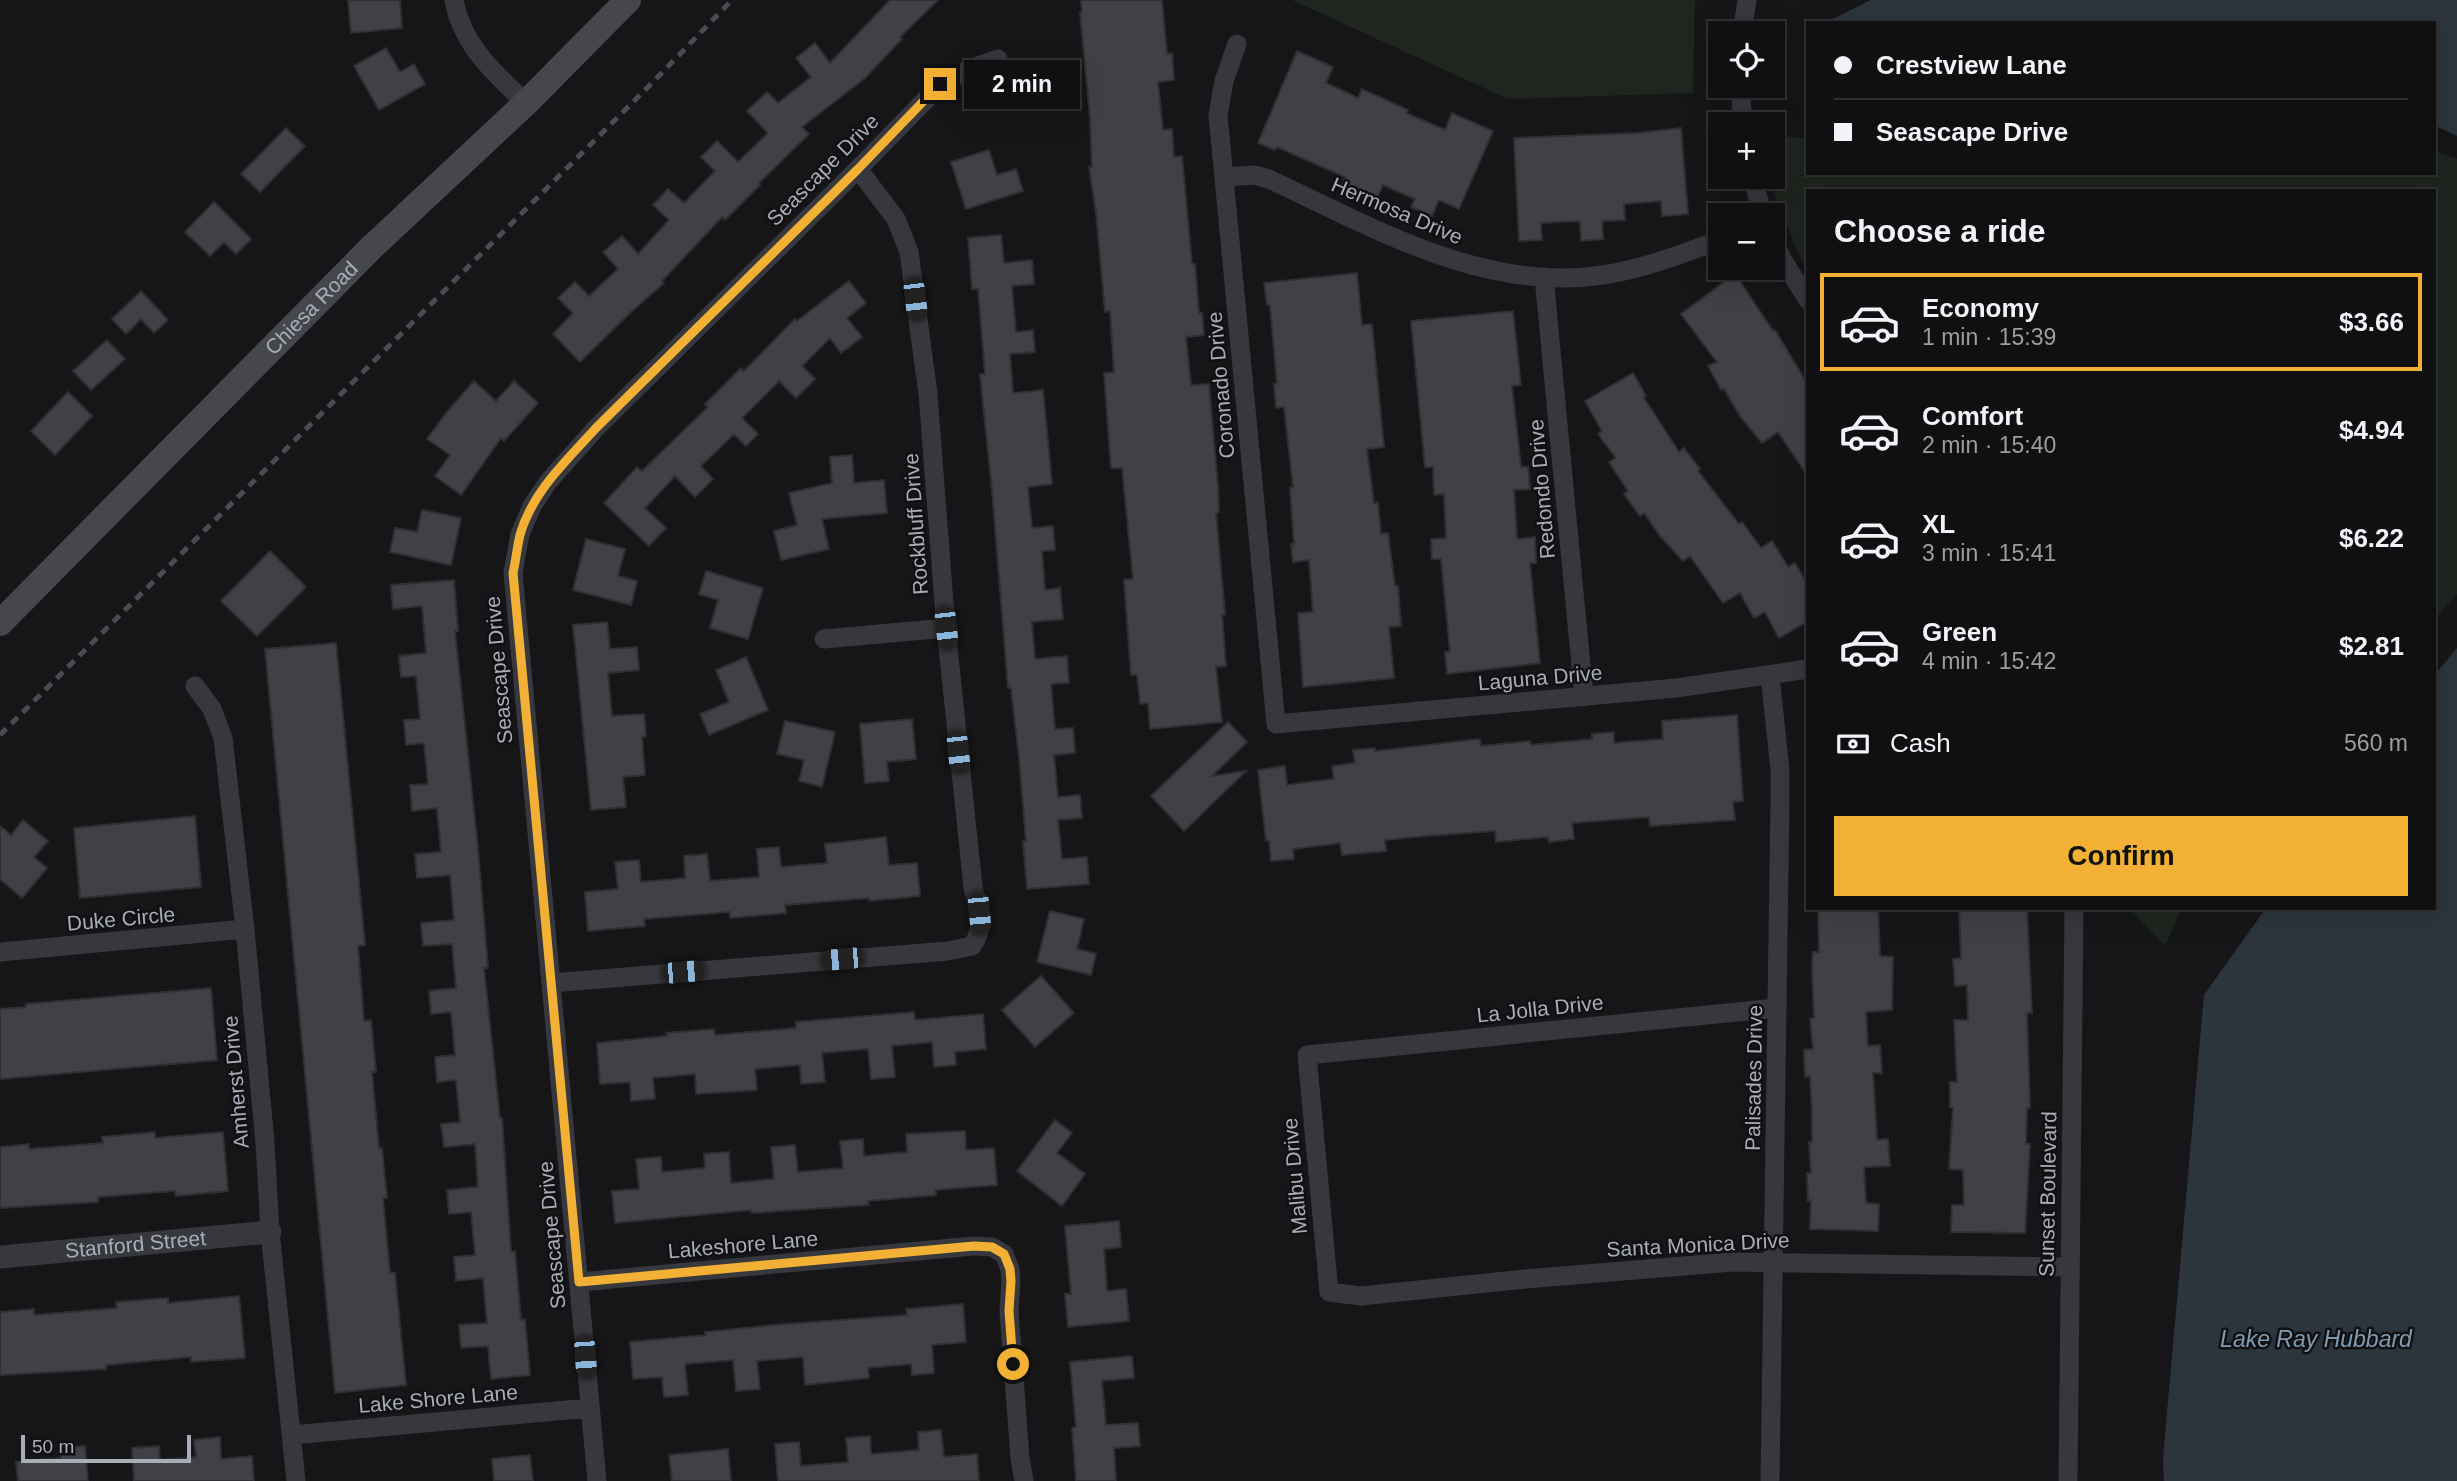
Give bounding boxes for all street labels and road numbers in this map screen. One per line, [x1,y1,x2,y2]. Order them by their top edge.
street label: Seascape Drive [762,109,883,230]
street label: Hermosa Drive [1328,173,1466,248]
street label: Chiesa Road [260,256,362,359]
street label: Coronado Drive [1203,311,1238,459]
street label: Redondo Drive [1524,418,1559,560]
street label: Rockbluff Drive [899,452,932,596]
street label: Seascape Drive [481,595,516,745]
street label: Laguna Drive [1477,661,1603,694]
street label: Duke Circle [66,902,176,935]
street label: La Jolla Drive [1475,990,1604,1027]
street label: Palisades Drive [1741,1005,1766,1151]
street label: Amherst Drive [218,1015,253,1149]
street label: Sunset Boulevard [2035,1111,2060,1277]
street label: Malibu Drive [1278,1117,1311,1235]
street label: Seascape Drive [534,1160,569,1310]
street label: Stanford Street [64,1226,207,1262]
street label: Lakeshore Lane [667,1226,819,1263]
street label: Santa Monica Drive [1606,1228,1790,1261]
street label: Lake Shore Lane [357,1380,519,1417]

